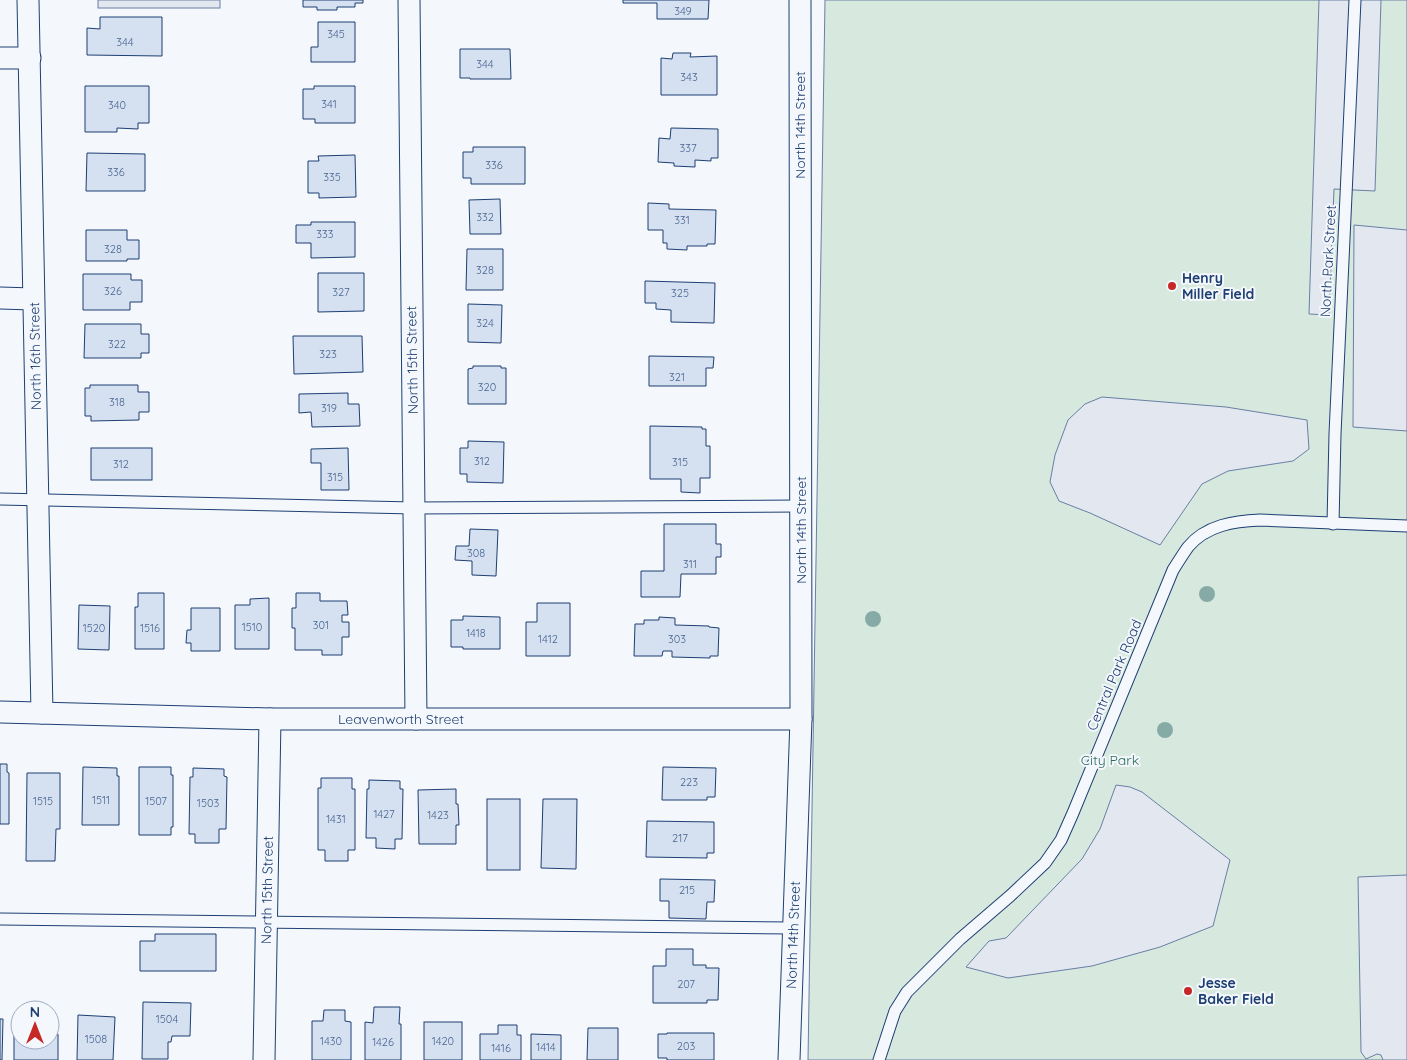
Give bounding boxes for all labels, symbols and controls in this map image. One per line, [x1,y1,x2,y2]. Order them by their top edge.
house number: 349 [674,4,692,18]
house number: 345 [327,27,345,41]
house number: 344 [116,35,134,49]
house number: 344 [476,57,494,71]
house number: 343 [680,70,698,84]
street label: North 14th Street [791,71,809,179]
house number: 341 [321,97,337,111]
house number: 340 [108,98,126,112]
house number: 337 [679,141,697,155]
house number: 336 [485,158,503,172]
house number: 336 [107,165,125,179]
house number: 335 [323,170,341,184]
street label: North Park Street [1316,204,1340,318]
house number: 332 [476,210,494,224]
house number: 331 [674,213,690,227]
house number: 333 [316,227,334,241]
house number: 328 [104,242,122,256]
house number: 328 [476,263,494,277]
place label: Henry Miller Field [1182,269,1254,303]
marker: Henry Miller Field [1166,280,1178,292]
house number: 326 [104,284,122,298]
house number: 327 [332,285,350,299]
house number: 325 [671,286,689,300]
street label: North 16th Street [25,302,45,410]
street label: North 15th Street [402,306,422,414]
house number: 324 [476,316,494,330]
house number: 322 [108,337,126,351]
house number: 323 [319,347,337,361]
house number: 321 [669,370,685,384]
house number: 320 [478,380,496,394]
house number: 318 [109,395,125,409]
house number: 319 [321,401,337,415]
house number: 312 [474,454,490,468]
house number: 315 [672,455,688,469]
house number: 312 [113,457,129,471]
house number: 315 [327,470,343,484]
street label: North 14th Street [792,476,810,584]
house number: 308 [467,546,485,560]
house number: 311 [683,557,697,571]
street label: Central Park Road [1082,617,1146,733]
house number: 301 [313,618,329,632]
house number: 1510 [242,620,262,634]
house number: 1520 [83,621,105,635]
house number: 1516 [140,621,160,635]
house number: 1418 [466,626,486,640]
house number: 1412 [538,632,558,646]
house number: 303 [668,632,686,646]
street label: Leavenworth Street [338,710,464,728]
park label: City Park [1081,751,1139,769]
house number: 223 [680,775,698,789]
house number: 1511 [92,793,110,807]
house number: 1515 [33,794,53,808]
house number: 1507 [145,794,167,808]
house number: 1503 [197,796,219,810]
house number: 1427 [373,807,395,821]
house number: 1423 [427,808,449,822]
house number: 1431 [326,812,346,826]
house number: 217 [672,831,688,845]
street label: North 15th Street [257,836,277,944]
street label: North 14th Street [782,881,804,989]
house number: 215 [679,883,695,897]
place label: Jesse Baker Field [1198,974,1274,1008]
house number: 207 [677,977,695,991]
marker: Jesse Baker Field [1182,985,1194,997]
north arrow [10,1000,60,1050]
text: N [30,1003,40,1021]
house number: 1504 [156,1012,178,1026]
house number: 1508 [85,1032,107,1046]
house number: 1430 [320,1034,342,1048]
house number: 1420 [432,1034,454,1048]
house number: 1426 [372,1035,394,1049]
house number: 203 [677,1039,695,1053]
house number: 1414 [536,1040,556,1054]
house number: 1416 [491,1041,511,1055]

